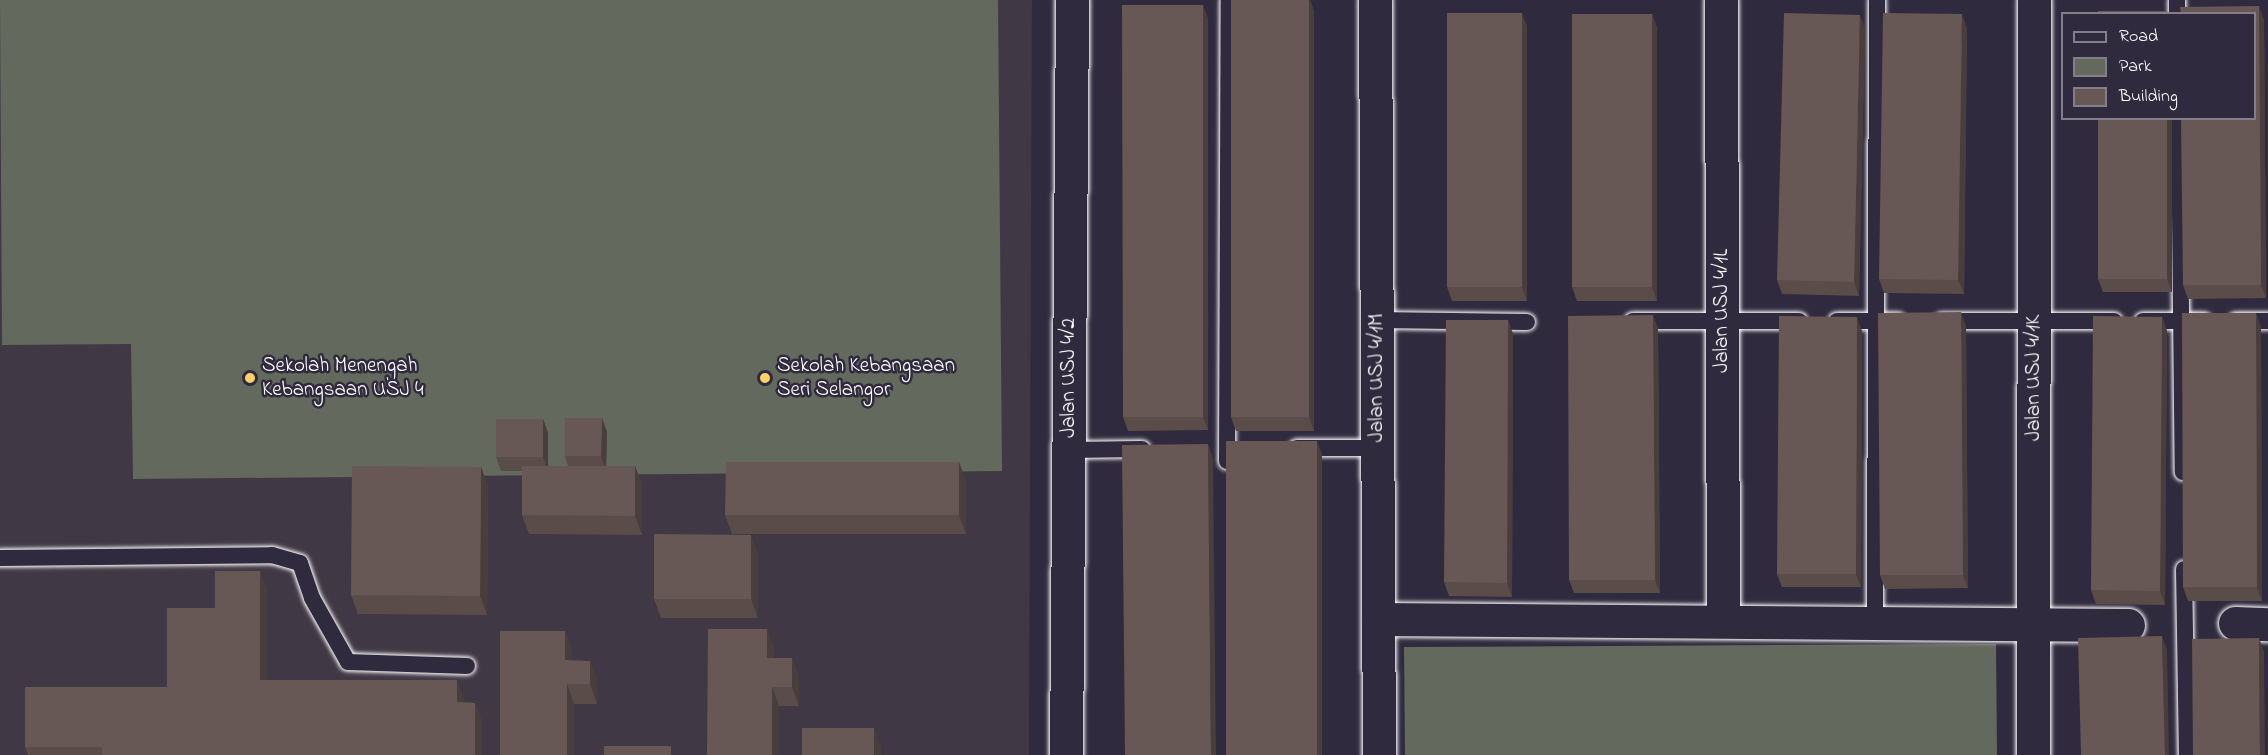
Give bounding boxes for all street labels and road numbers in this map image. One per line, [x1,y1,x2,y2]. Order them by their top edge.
street label: Jalan USJ 4/1L [1709,249,1735,373]
street label: Jalan USJ 4/1M [1364,314,1390,442]
street label: Jalan USJ 4/1K [2021,315,2047,441]
street label: Jalan USJ 4/2 [1056,318,1082,438]

